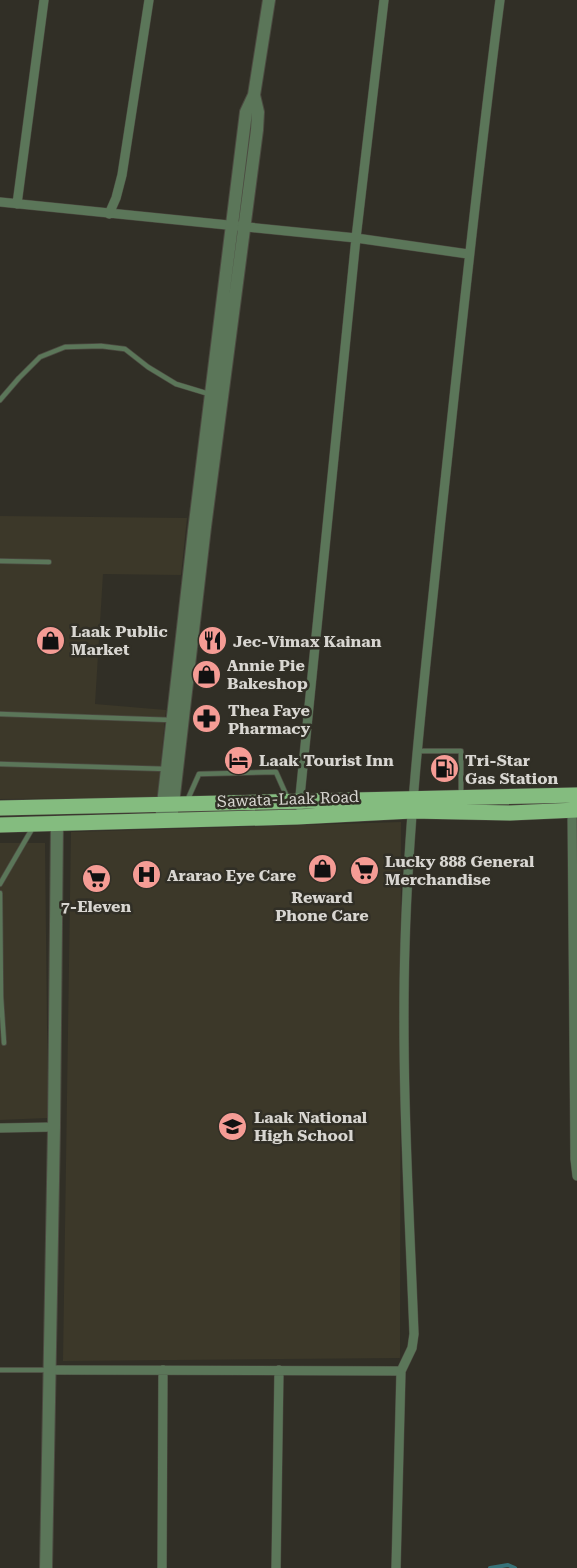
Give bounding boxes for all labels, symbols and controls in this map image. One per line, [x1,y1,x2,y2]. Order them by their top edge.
place label: Laak Public Market [71,622,168,659]
shop icon: Laak Public Market [34,624,66,656]
restaurant icon: Jec-Vimax Kainan [196,625,228,657]
place label: Jec-Vimax Kainan [233,632,382,651]
place label: Annie Pie Bakeshop [227,656,308,693]
shop icon: Annie Pie Bakeshop [190,658,222,690]
place label: Thea Faye Pharmacy [228,701,311,738]
pharmacy icon: Thea Faye Pharmacy [191,703,223,735]
hotel icon: Laak Tourist Inn [222,744,254,776]
place label: Laak Tourist Inn [259,751,394,770]
place label: Tri-Star Gas Station [465,751,558,788]
fuel station icon: Tri-Star Gas Station [428,753,460,785]
street label: Sawata-Laak Road [217,787,359,811]
place label: Lucky 888 General Merchandise [385,852,535,889]
shop icon: Reward Phone Care [306,853,338,885]
supermarket icon: Lucky 888 General Merchandise [348,854,380,886]
hospital icon: Ararao Eye Care [130,859,162,891]
supermarket icon: 7-Eleven [80,862,112,894]
place label: Ararao Eye Care [167,866,296,885]
place label: Reward Phone Care [275,888,369,925]
place label: 7-Eleven [61,897,131,916]
place label: Laak National High School [254,1108,368,1145]
school or university icon: Laak National High School [217,1110,249,1142]

